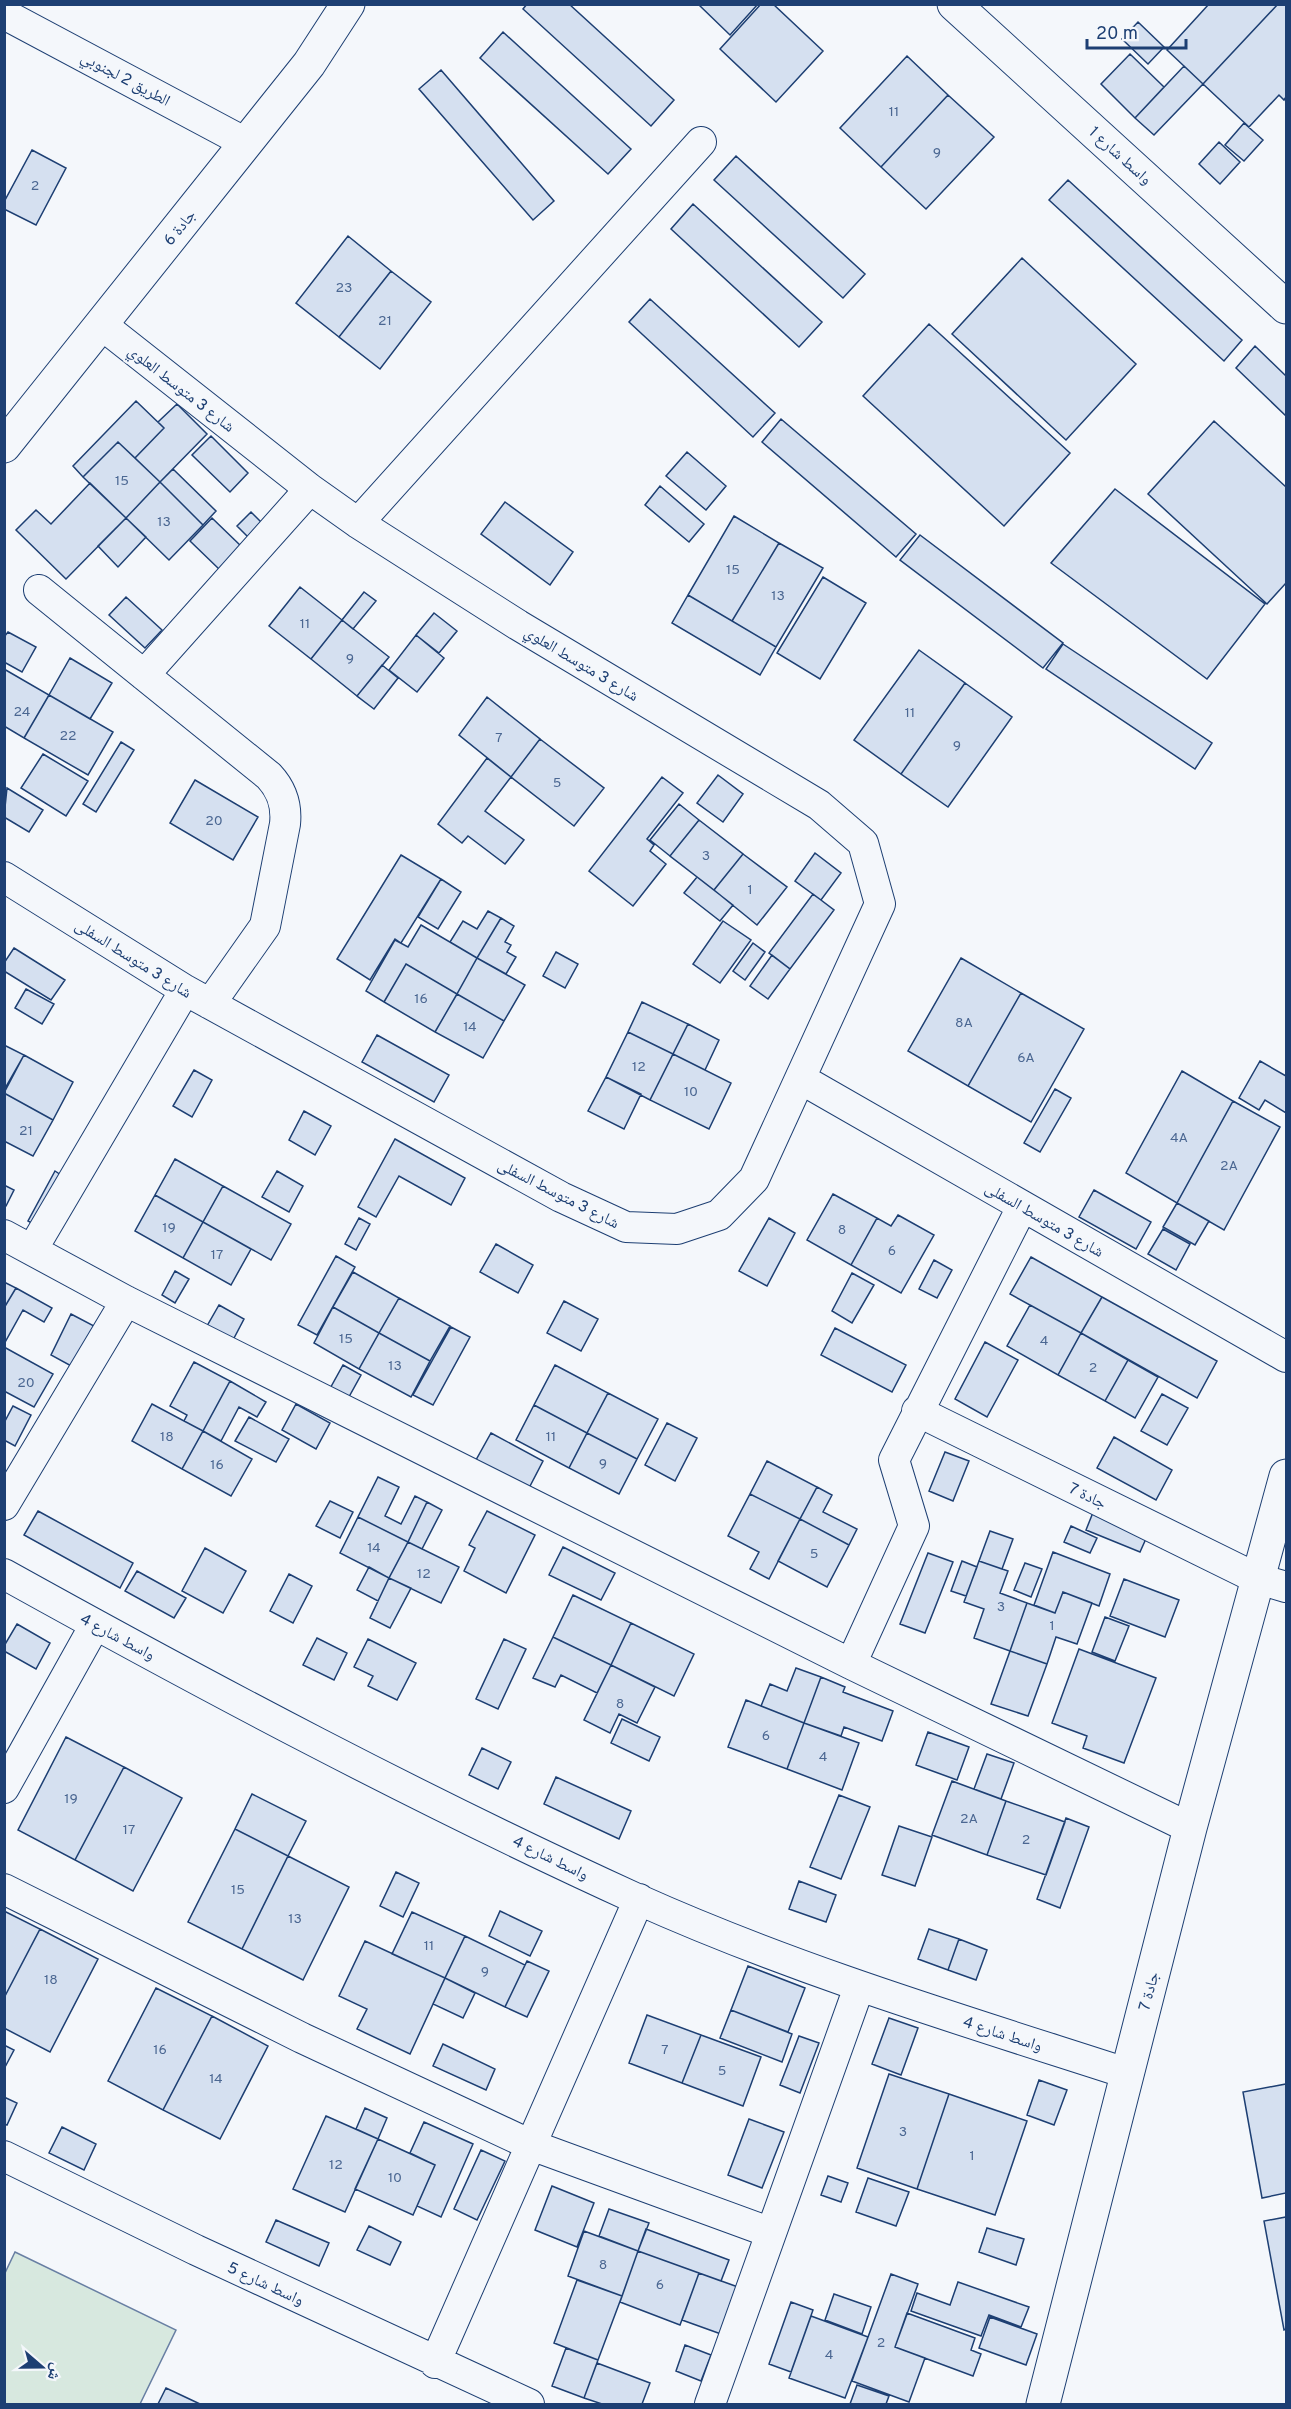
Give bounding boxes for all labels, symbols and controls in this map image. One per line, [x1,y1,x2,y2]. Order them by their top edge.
scale bar [1087,12,1186,50]
text: 20 m [1096,23,1138,46]
street label: الطريق 2 لجنوبي [76,48,173,113]
house number: 11 [889,104,899,121]
street label: واسط شارع 1 [1084,123,1155,190]
house number: 9 [933,145,941,162]
house number: 2 [31,178,39,195]
street label: جادة 6 [160,206,201,250]
house number: 23 [336,280,353,297]
house number: 21 [378,313,392,330]
street label: شارع 3 متوسط العلوي [123,342,238,438]
house number: 15 [115,473,129,490]
house number: 13 [157,514,171,531]
house number: 15 [726,562,740,579]
house number: 13 [771,588,785,605]
house number: 11 [300,616,310,633]
street label: شارع 3 متوسط العلوي [520,623,642,708]
house number: 9 [346,651,354,668]
house number: 24 [13,704,31,721]
house number: 11 [905,705,915,722]
house number: 22 [59,728,77,745]
house number: 7 [495,730,503,747]
house number: 9 [953,738,961,755]
house number: 5 [553,775,561,792]
house number: 20 [205,813,223,830]
house number: 3 [702,848,710,865]
house number: 1 [747,882,753,899]
street label: شارع 3 متوسط السفلى [71,916,195,1004]
house number: 16 [414,991,428,1008]
house number: 8A [955,1015,973,1032]
house number: 14 [463,1019,477,1036]
house number: 6A [1017,1050,1035,1067]
house number: 12 [632,1059,646,1076]
house number: 10 [684,1084,698,1101]
house number: 21 [19,1123,33,1140]
house number: 4A [1170,1130,1188,1147]
street label: شارع 3 متوسط السفلى [494,1156,622,1234]
house number: 2A [1220,1158,1238,1175]
street label: شارع 3 متوسط السفلى [981,1179,1107,1263]
house number: 19 [162,1220,176,1237]
house number: 8 [838,1222,846,1239]
house number: 6 [888,1243,896,1260]
house number: 17 [211,1247,223,1264]
house number: 15 [339,1331,353,1348]
house number: 4 [1040,1333,1048,1350]
house number: 13 [388,1358,402,1375]
house number: 2 [1089,1360,1097,1377]
house number: 20 [17,1375,35,1392]
house number: 18 [160,1429,174,1446]
house number: 11 [546,1429,556,1446]
house number: 9 [599,1456,607,1473]
house number: 16 [210,1457,224,1474]
street label: جادة 7 [1065,1479,1109,1514]
house number: 14 [367,1540,381,1557]
house number: 5 [810,1546,818,1563]
house number: 12 [417,1566,431,1583]
house number: 3 [997,1599,1005,1616]
street label: واسط شارع 4 [76,1610,158,1666]
house number: 1 [1049,1618,1055,1635]
house number: 8 [616,1696,624,1713]
house number: 6 [762,1728,770,1745]
house number: 4 [819,1749,827,1766]
house number: 19 [64,1791,78,1808]
house number: 2A [960,1811,978,1828]
house number: 17 [123,1822,135,1839]
street label: واسط شارع 4 [509,1832,591,1886]
house number: 2 [1022,1832,1030,1849]
house number: 15 [231,1882,245,1899]
house number: 13 [288,1911,302,1928]
house number: 11 [424,1938,434,1955]
house number: 9 [481,1964,489,1981]
street label: جادة 7 [1135,1970,1165,2013]
house number: 18 [44,1972,58,1989]
street label: واسط شارع 4 [960,2013,1045,2057]
house number: 16 [153,2042,167,2059]
house number: 7 [661,2042,669,2059]
house number: 5 [718,2063,726,2080]
house number: 14 [209,2071,223,2088]
house number: 3 [899,2124,907,2141]
house number: 1 [969,2148,975,2165]
house number: 12 [329,2157,343,2174]
house number: 10 [388,2170,402,2187]
house number: 8 [599,2257,607,2274]
street label: واسط شارع 5 [224,2258,307,2311]
house number: 6 [656,2277,664,2294]
house number: 2 [877,2335,885,2352]
north arrow [12,2337,72,2397]
house number: 4 [825,2347,833,2364]
text: ش [42,2360,67,2383]

